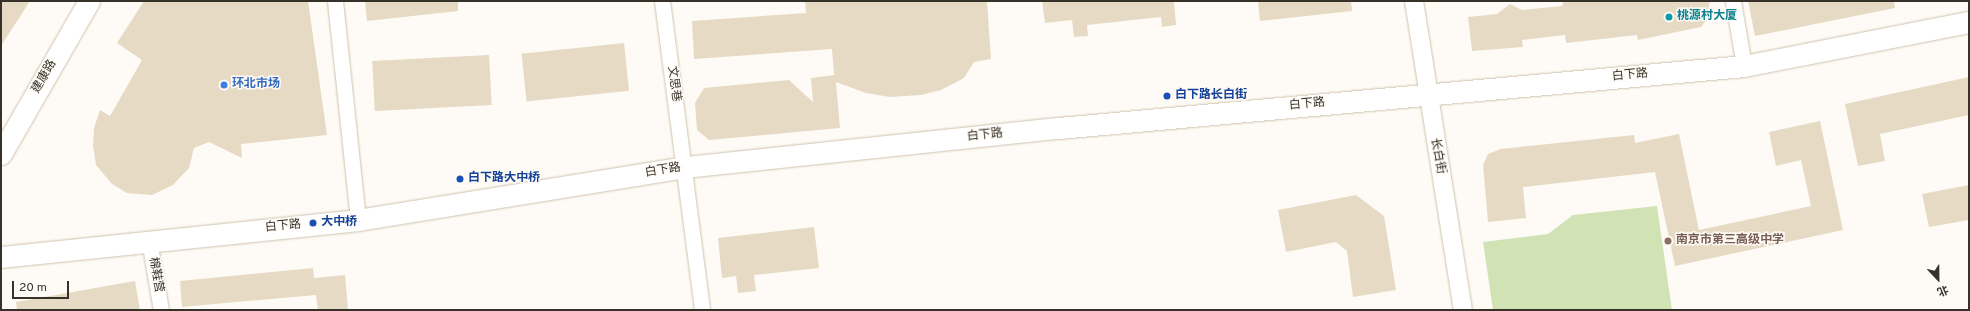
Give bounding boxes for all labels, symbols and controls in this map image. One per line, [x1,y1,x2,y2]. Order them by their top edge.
place label: 桃源村大厦 [1677,10,1737,24]
marker: 桃源村大厦 [1664,12,1674,22]
street label: 建康路 [30,58,60,96]
street label: 文思巷 [663,65,683,103]
street label: 白下路 [1611,67,1649,85]
place label: 环北市场 [232,78,280,92]
marker: 环北市场 [219,80,229,90]
place label: 白下路·长白街 [1175,89,1247,103]
marker: 白下路·长白街 [1162,91,1172,101]
street label: 白下路 [1288,96,1326,114]
street label: 白下路 [966,127,1004,145]
street label: 长白街 [1427,137,1447,175]
street label: 白下路 [644,161,682,181]
place label: 白下路·大中桥 [468,172,540,186]
marker: 白下路·大中桥 [455,174,465,184]
place label: 大中桥 [321,216,357,230]
street label: 白下路 [264,218,302,236]
marker: 大中桥 [308,218,318,228]
place label: 南京市第三高级中学 [1676,234,1784,248]
marker: 南京市第三高级中学 [1663,236,1673,246]
street label: 棉鞋营 [145,256,165,294]
north arrow [1918,259,1958,299]
scale bar [14,273,71,299]
text: 20 m [19,280,47,296]
text: 北 [1935,282,1950,299]

